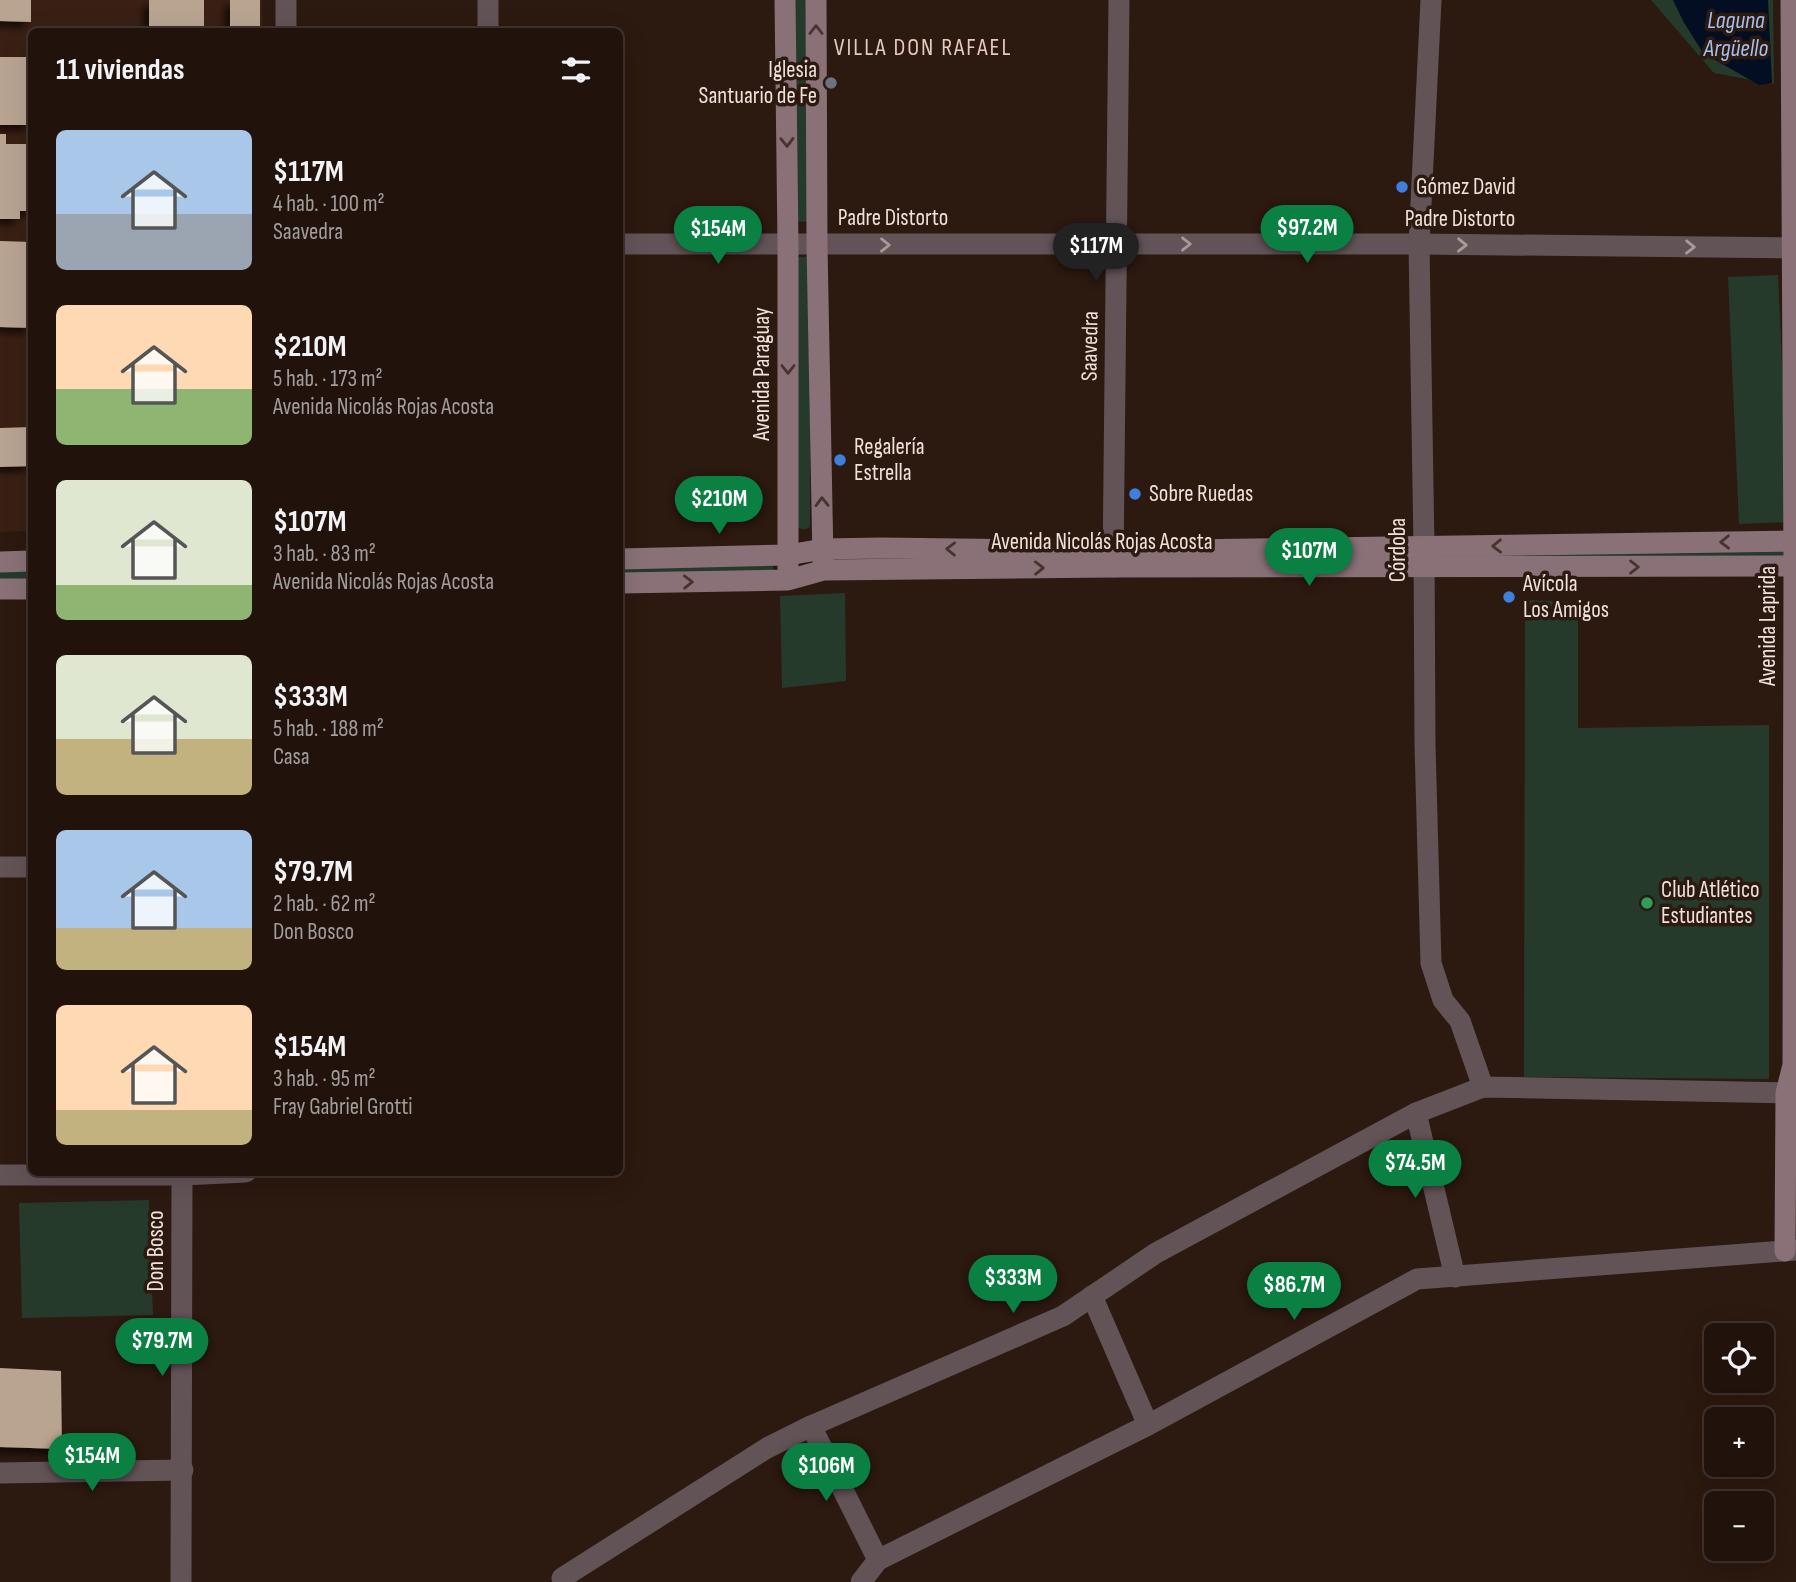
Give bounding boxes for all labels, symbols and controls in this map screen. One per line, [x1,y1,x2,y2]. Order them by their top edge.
water label: Laguna Argüello [1703,6,1768,63]
one-way arrow [808,24,824,34]
district label: VILLA DON RAFAEL [834,33,1012,62]
icon: filters [557,51,595,89]
text: 11 viviendas [56,52,185,88]
place label: Iglesia Santuario de Fe [699,56,817,110]
marker: Iglesia Santuario de Fe [823,75,839,91]
one-way arrow [779,137,795,147]
text: $117M [273,154,344,190]
icon: home [112,158,196,242]
place label: Gómez David [1416,173,1516,201]
marker: Gómez David [1394,179,1410,195]
text: 4 hab. · 100 m² [273,190,385,218]
street label: Padre Distorto [838,204,948,232]
pin: $97.2M [1250,205,1364,265]
street label: Padre Distorto [1405,205,1515,233]
pin: $154M [669,206,767,266]
text: $97.2M [1277,214,1337,242]
text: $154M [690,215,746,243]
text: Saavedra [273,218,343,246]
pin: $117M [1047,224,1145,283]
text: $117M [1069,232,1123,260]
one-way arrow [1181,236,1192,252]
one-way arrow [880,237,891,253]
one-way arrow [1458,237,1468,253]
one-way arrow [1685,239,1696,255]
street label: Avenida Paraguay [748,307,776,442]
street label: Saavedra [1075,311,1105,381]
text: $210M [273,329,347,365]
icon: home [112,333,196,417]
one-way arrow [780,364,796,375]
text: 5 hab. · 173 m² [273,365,383,393]
text: Avenida Nicolás Rojas Acosta [273,393,494,421]
place label: Regalería Estrella [854,433,925,487]
marker: Regalería Estrella [832,452,848,468]
pin: $210M [670,476,768,536]
place label: Sobre Ruedas [1149,480,1253,508]
text: $210M [691,485,747,513]
marker: Sobre Ruedas [1127,486,1143,502]
one-way arrow [814,496,829,507]
text: $107M [273,504,346,540]
icon: home [112,508,196,592]
street label: Córdoba [1384,518,1412,582]
street label: Avenida Nicolás Rojas Acosta [990,528,1213,556]
pin: $107M [1260,528,1358,588]
one-way arrow [1719,534,1730,550]
text: $107M [1281,537,1337,565]
one-way arrow [1492,538,1502,554]
text: 3 hab. · 83 m² [273,540,376,568]
one-way arrow [946,541,956,557]
one-way arrow [1630,559,1640,575]
one-way arrow [1035,560,1045,576]
street label: Avenida Laprida [1754,566,1782,687]
text: Avenida Nicolás Rojas Acosta [273,568,494,596]
place label: Avícola Los Amigos [1522,570,1609,624]
one-way arrow [683,574,693,590]
marker: Avícola Los Amigos [1501,589,1517,605]
text: $333M [273,679,348,715]
icon: home [112,683,196,767]
text: 5 hab. · 188 m² [273,715,384,743]
text: Casa [273,743,310,771]
text: $79.7M [273,854,353,890]
icon: home [112,858,196,942]
place label: Club Atlético Estudiantes [1661,876,1760,930]
text: 2 hab. · 62 m² [273,890,376,918]
marker: Club Atlético Estudiantes [1639,895,1655,911]
text: Don Bosco [273,918,354,946]
text: $154M [273,1029,346,1065]
icon: home [112,1033,196,1117]
text: 3 hab. · 95 m² [273,1065,376,1093]
text: Fray Gabriel Grotti [273,1093,413,1121]
pin: $74.5M [1358,1140,1472,1200]
text: $74.5M [1384,1149,1446,1177]
street label: Don Bosco [142,1210,170,1292]
pin: $333M [964,1256,1062,1315]
pin: $86.7M [1237,1262,1351,1322]
text: $333M [984,1264,1042,1292]
text: $86.7M [1263,1271,1325,1299]
pin: $79.7M [105,1318,219,1378]
map controls [1704,1323,1774,1561]
button: locate [1704,1323,1774,1393]
text: $79.7M [131,1327,193,1355]
button: + [1704,1407,1774,1477]
pin: $154M [43,1434,141,1493]
text: $154M [64,1442,120,1470]
pin: $106M [777,1444,875,1503]
text: $106M [797,1452,855,1480]
button: − [1704,1491,1774,1561]

